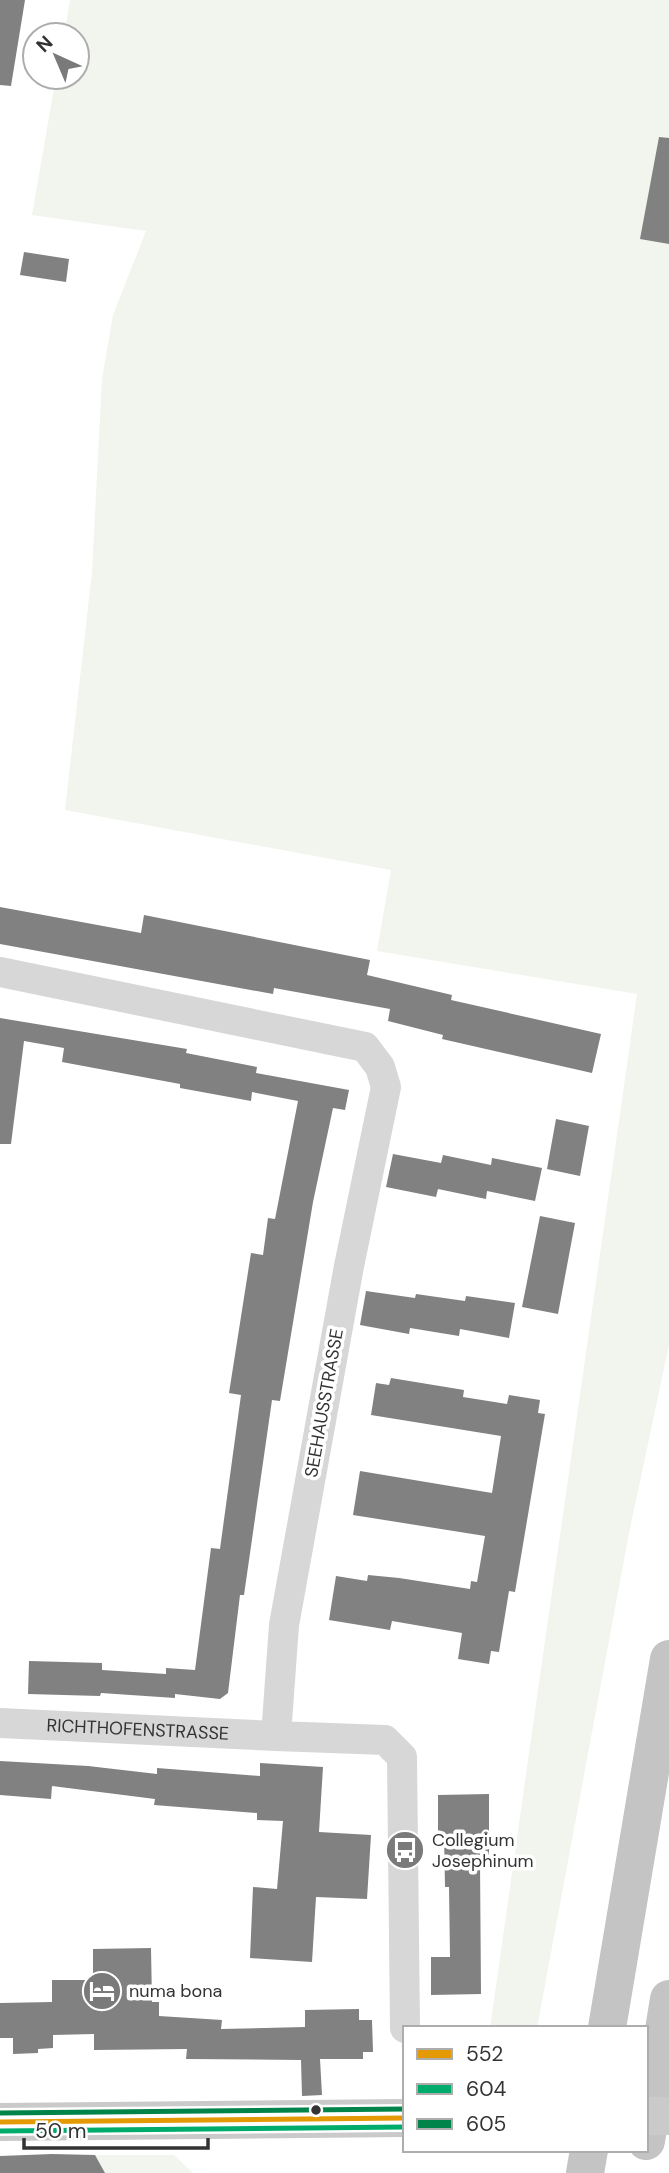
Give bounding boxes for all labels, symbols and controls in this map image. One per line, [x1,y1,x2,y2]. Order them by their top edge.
north arrow [21,21,91,91]
text: N [31,30,58,58]
street label: SEEHAUSSTRASSE [299,1327,349,1479]
street label: RICHTHOFENSTRASSE [46,1713,230,1746]
place label: Collegium Josephinum [432,1828,534,1873]
bus stop icon: Collegium Josephinum [384,1829,426,1871]
hotel icon: numa bona [81,1970,123,2012]
place label: numa bona [129,1979,222,2003]
legend [403,2026,648,2152]
text: 552 [466,2040,503,2068]
text: 604 [466,2075,507,2103]
unlabelled marker [309,2103,323,2117]
scale bar [24,2106,208,2150]
text: 605 [466,2110,506,2138]
text: 50 m [35,2117,86,2145]

